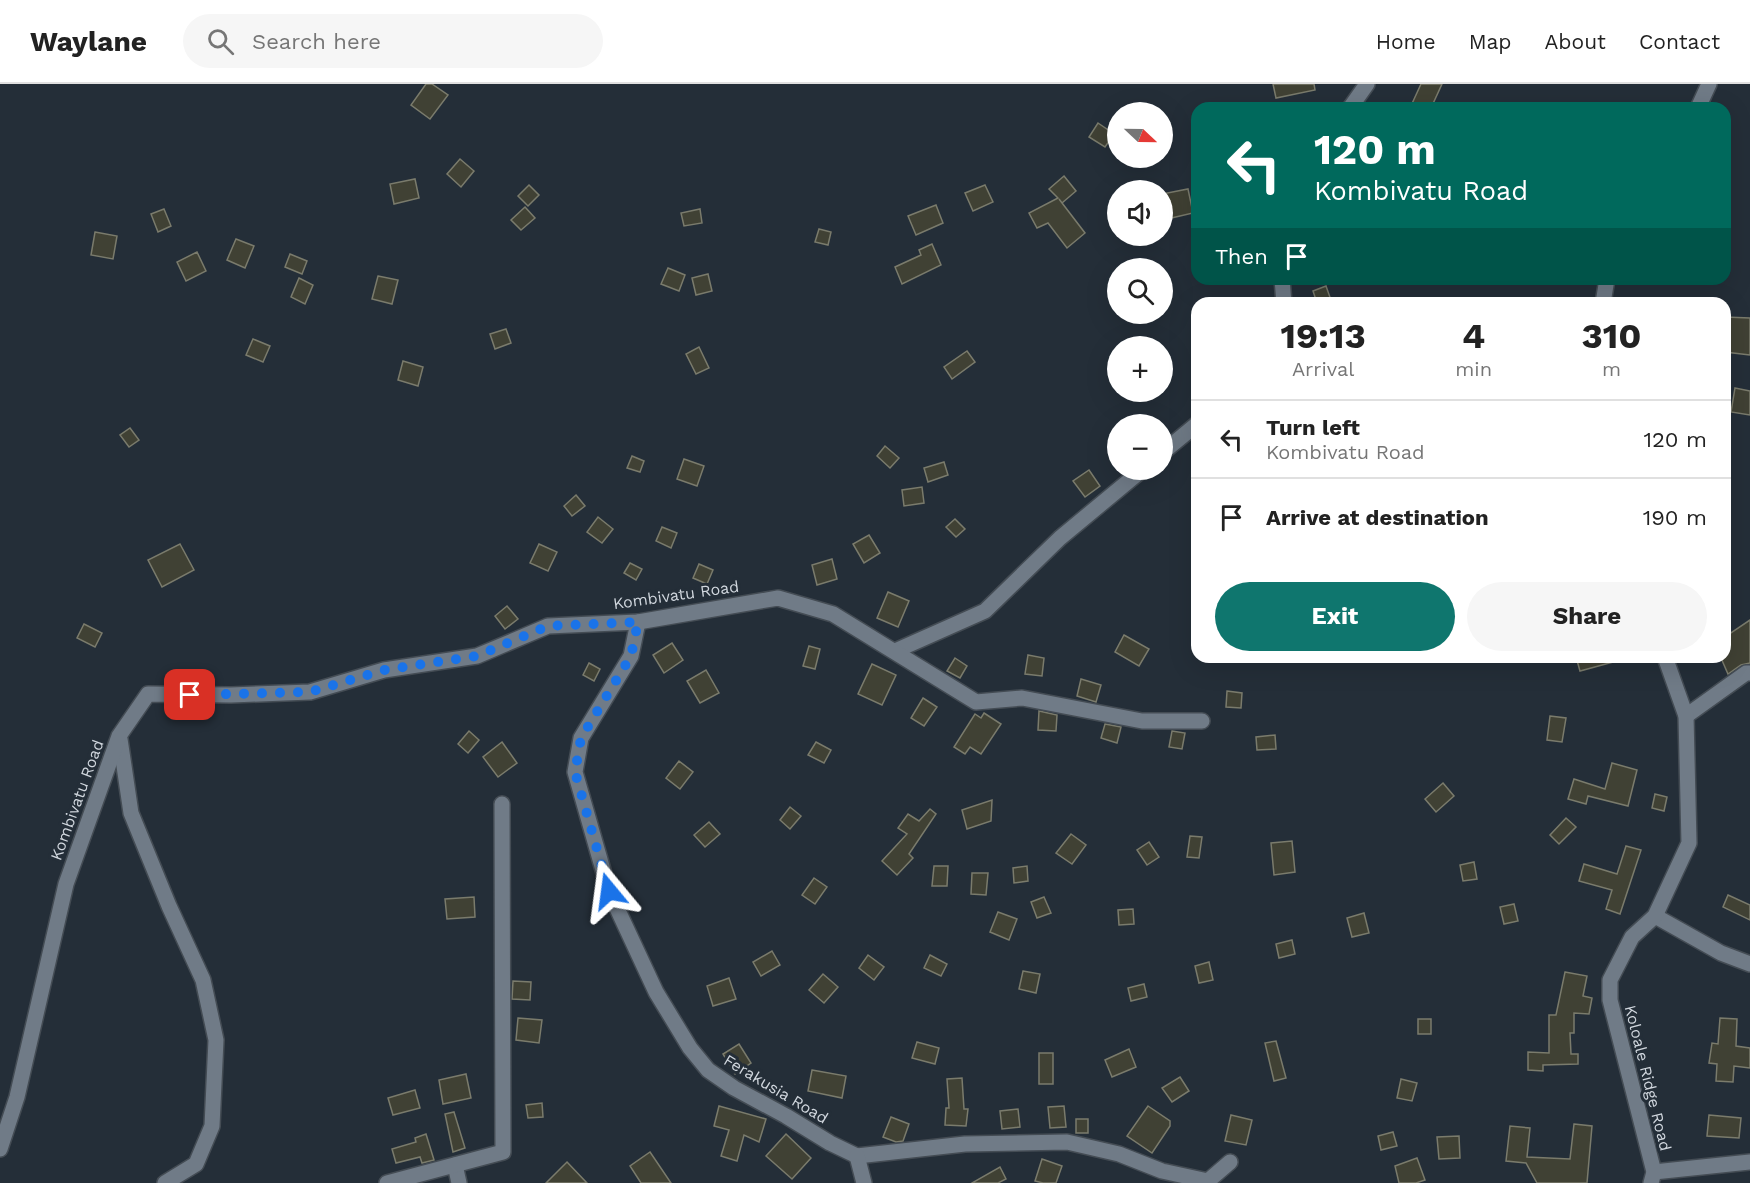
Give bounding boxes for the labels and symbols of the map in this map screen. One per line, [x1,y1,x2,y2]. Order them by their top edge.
north arrow [1107,102,1173,168]
street label: Kombivatu Road [612,577,740,613]
pin [164,669,215,720]
street label: Kombivatu Road [46,737,108,863]
position arrow [577,859,641,923]
street label: Koloale Ridge Road [1621,1003,1675,1153]
street label: Ferakusia Road [720,1050,832,1128]

